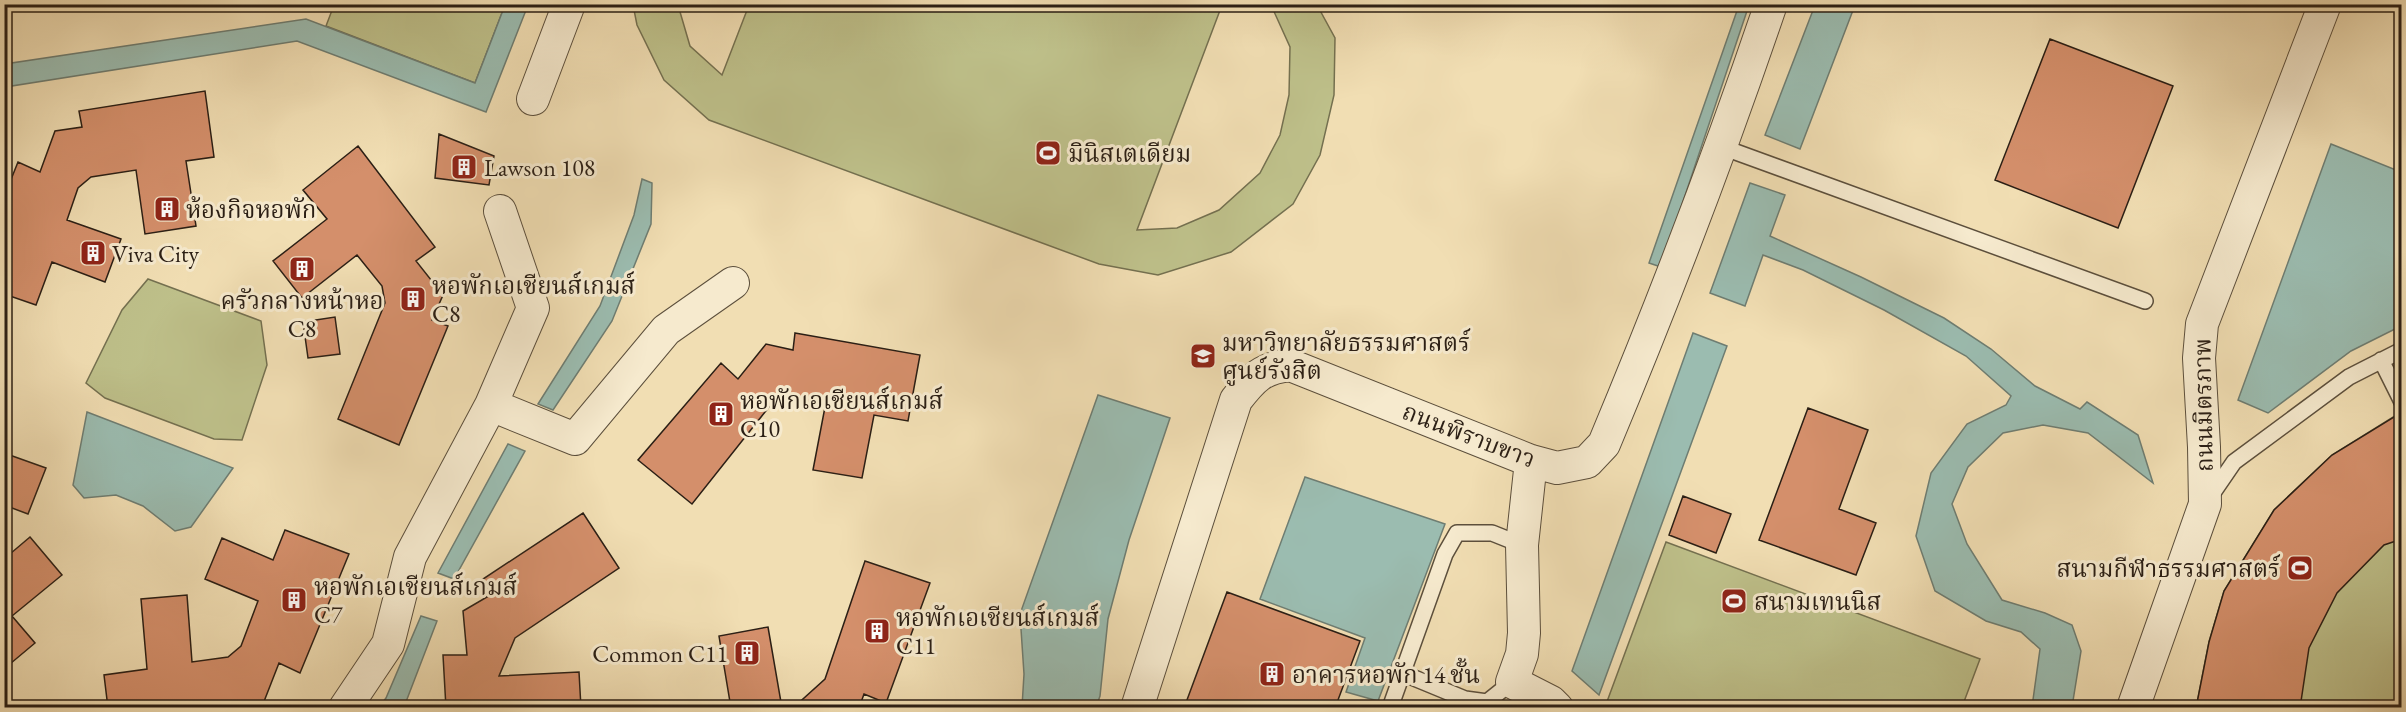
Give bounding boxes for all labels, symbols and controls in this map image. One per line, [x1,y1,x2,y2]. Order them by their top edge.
sports icon: มินิสเตเดียม [1033,138,1063,168]
place label: มินิสเตเดียม [1068,138,1191,169]
building icon: Lawson 108 [449,152,479,182]
place label: Lawson 108 [484,152,595,183]
building icon: ห้องกิจหอพัก [152,194,182,224]
place label: ห้องกิจหอพัก [186,194,316,225]
building icon: Viva City [78,238,108,268]
place label: Viva City [112,238,200,269]
building icon: ครัวกลางหน้าหอ C8 [287,254,317,284]
place label: หอพักเอเชียนส์เกมส์ C8 [432,270,635,329]
building icon: หอพักเอเชียนส์เกมส์ C8 [398,284,428,314]
place label: ครัวกลางหน้าหอ C8 [220,285,384,344]
place label: มหาวิทยาลัยธรรมศาสตร์ ศูนย์รังสิต [1222,327,1470,386]
street label: ถนนมิตรภาพ [2186,338,2220,472]
school or university icon: มหาวิทยาลัยธรรมศาสตร์ ศูนย์รังสิต [1188,341,1218,371]
place label: หอพักเอเชียนส์เกมส์ C10 [740,385,943,444]
street label: ถนนพิราบขาว [1398,395,1540,475]
building icon: หอพักเอเชียนส์เกมส์ C10 [706,399,736,429]
place label: สนามกีฬาธรรมศาสตร์ [2056,553,2280,584]
sports icon: สนามกีฬาธรรมศาสตร์ [2285,553,2315,583]
place label: หอพักเอเชียนส์เกมส์ C7 [314,571,517,630]
building icon: หอพักเอเชียนส์เกมส์ C7 [279,585,309,615]
sports icon: สนามเทนนิส [1719,586,1749,616]
place label: สนามเทนนิส [1754,586,1881,617]
place label: หอพักเอเชียนส์เกมส์ C11 [896,602,1099,661]
building icon: หอพักเอเชียนส์เกมส์ C11 [862,616,892,646]
place label: Common C11 [592,638,728,669]
building icon: Common C11 [732,638,762,668]
place label: อาคารหอพัก 14 ชั้น [1292,657,1480,690]
building icon: อาคารหอพัก 14 ชั้น [1257,659,1287,689]

